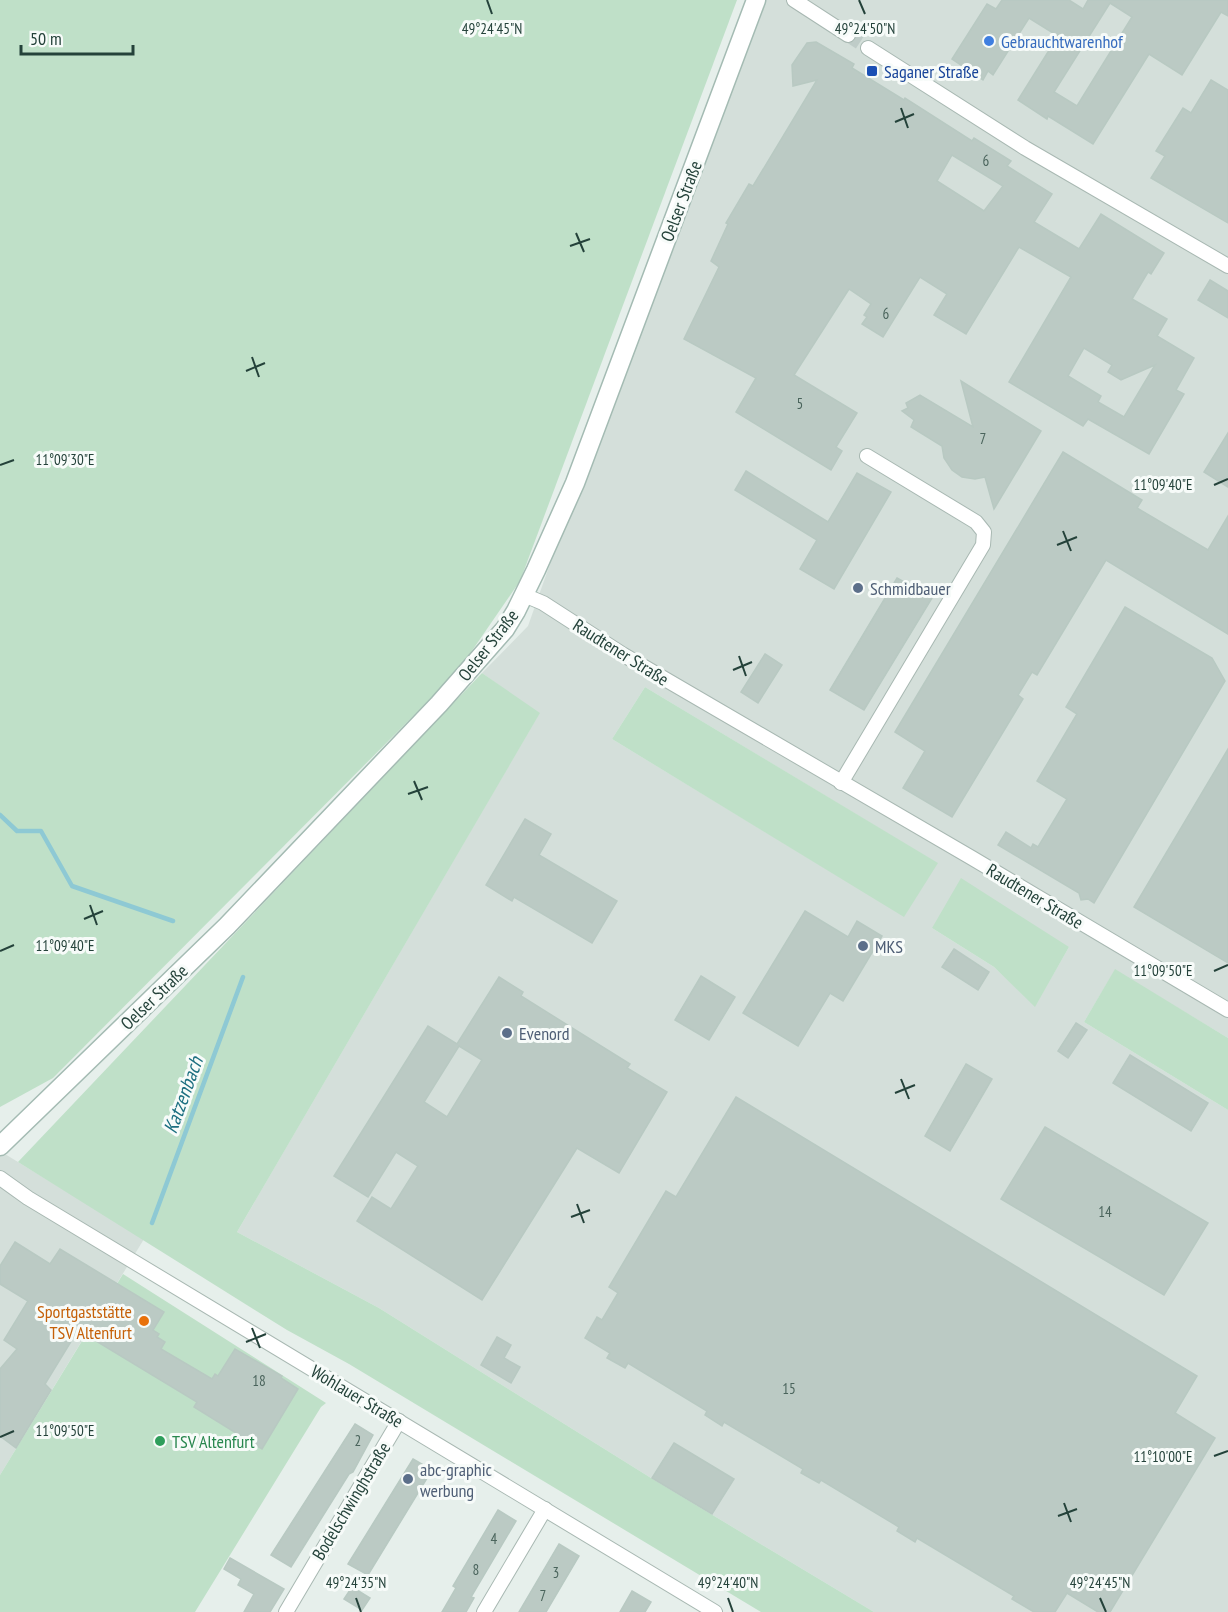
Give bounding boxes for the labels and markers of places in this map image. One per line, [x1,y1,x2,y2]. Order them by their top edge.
place label: Gebrauchtwarenhof [1001,30,1124,53]
marker: Gebrauchtwarenhof [982,34,996,48]
place label: Saganer Straße [884,60,979,83]
marker: Saganer Straße [865,64,879,78]
place label: Schmidbauer [870,577,951,600]
marker: Schmidbauer [851,581,865,595]
place label: MKS [875,935,903,958]
marker: MKS [856,939,870,953]
place label: Evenord [519,1022,570,1045]
marker: Evenord [500,1026,514,1040]
place label: Sportgaststätte TSV Altenfurt [37,1300,132,1344]
marker: Sportgaststätte TSV Altenfurt [137,1314,151,1328]
place label: TSV Altenfurt [172,1430,255,1453]
marker: TSV Altenfurt [153,1434,167,1448]
place label: abc-graphic werbung [420,1458,493,1502]
marker: abc-graphic werbung [401,1472,415,1486]

